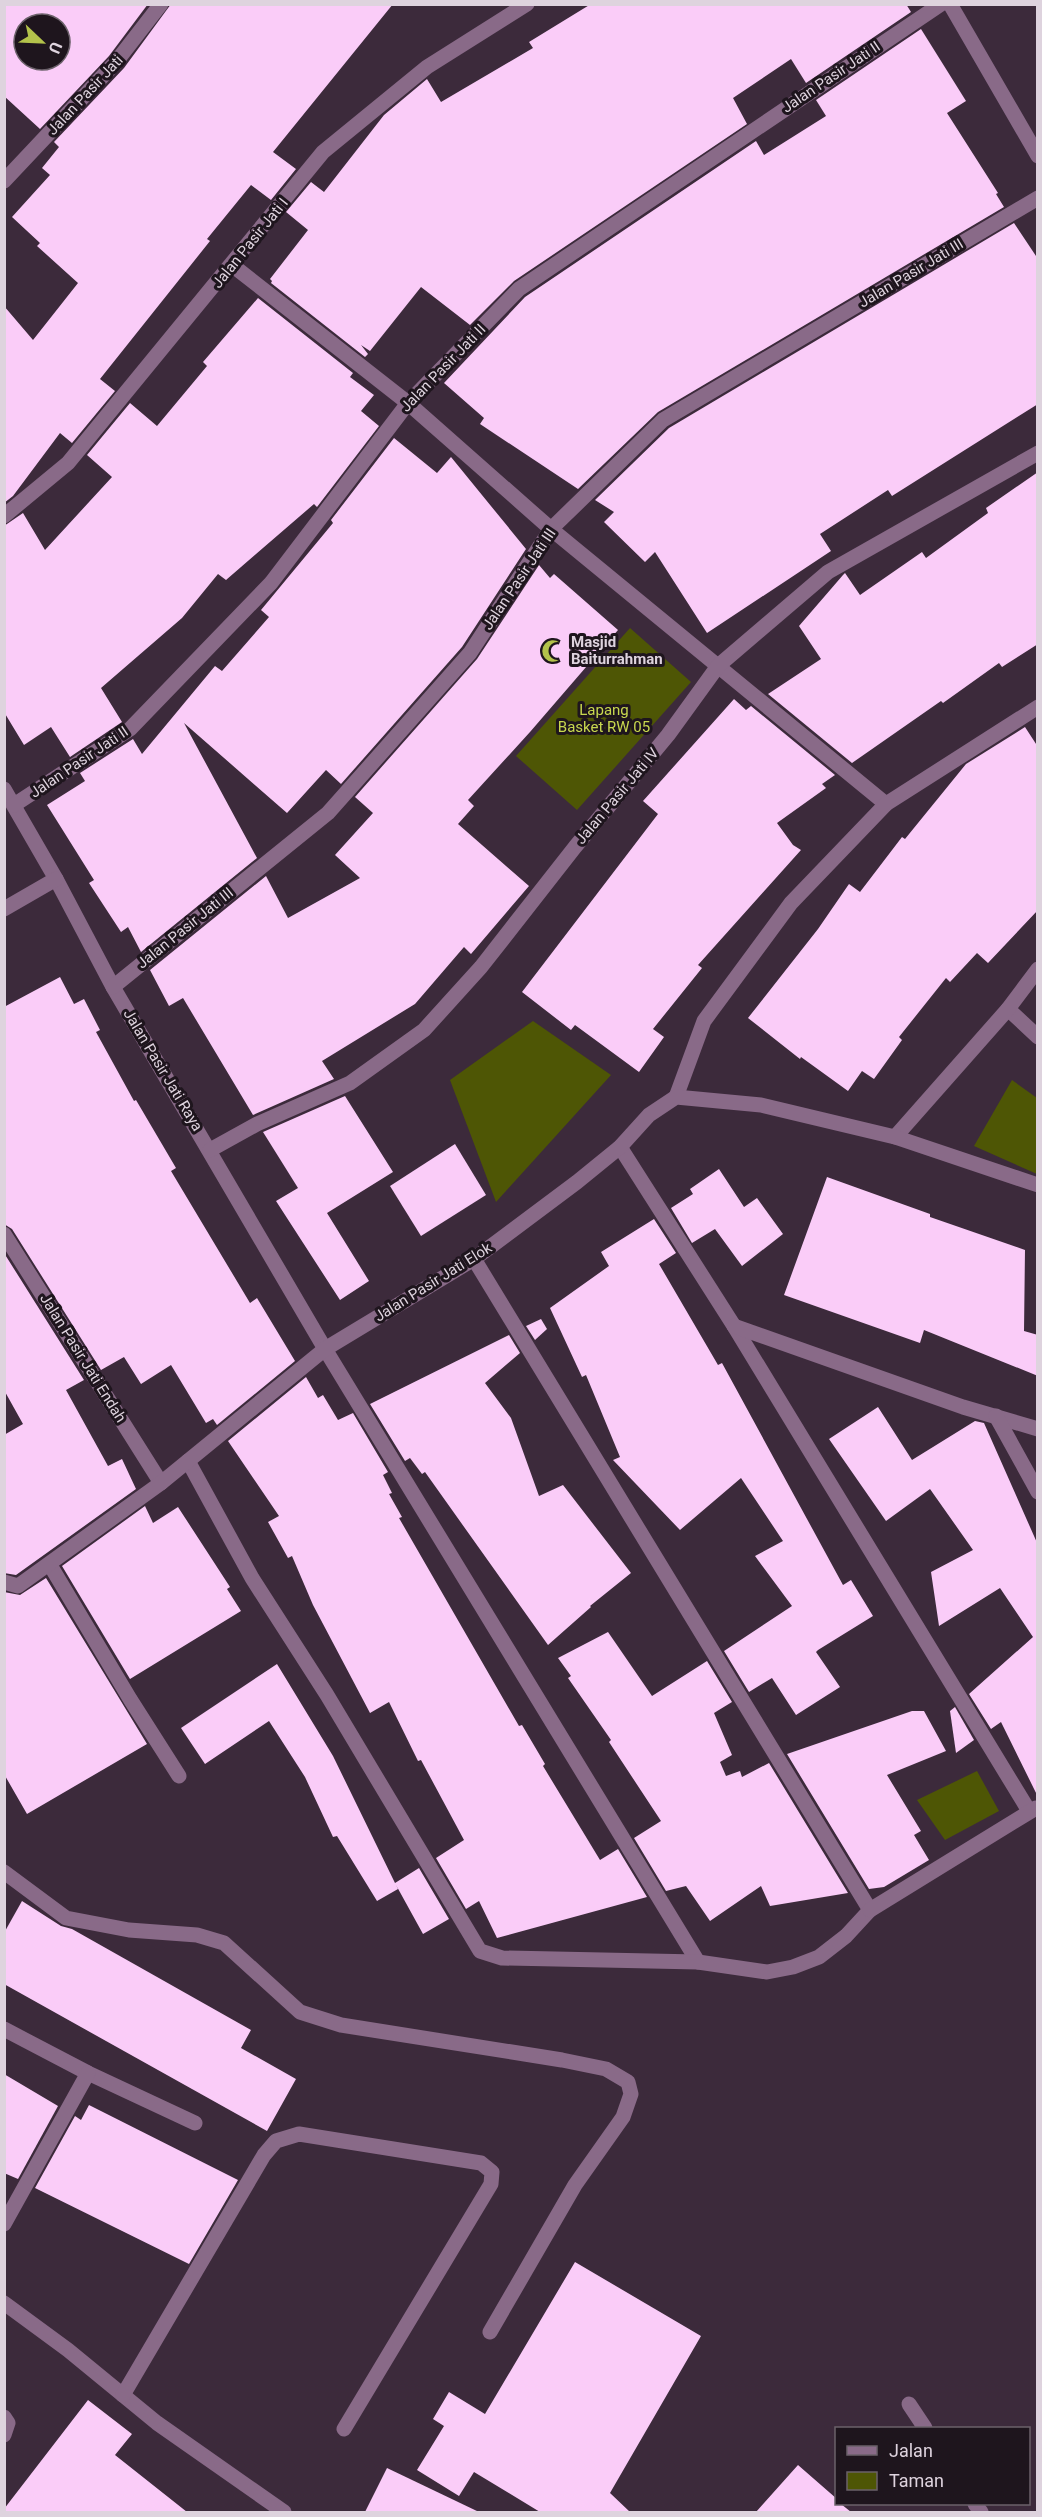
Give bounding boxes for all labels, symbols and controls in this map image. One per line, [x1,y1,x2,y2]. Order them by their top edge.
north arrow [12,12,72,72]
street label: Jalan Pasir Jati II [778,37,884,117]
text: U [45,39,66,56]
street label: Jalan Pasir Jati [43,51,127,139]
street label: Jalan Pasir Jati I [208,194,292,292]
street label: Jalan Pasir Jati III [855,235,967,311]
street label: Jalan Pasir Jati II [397,320,489,416]
street label: Jalan Pasir Jati III [478,525,560,633]
place label: Masjid Baiturrahman [571,633,663,668]
mosque icon: Masjid Baiturrahman [540,638,566,664]
park label: Lapang Basket RW 05 [558,701,650,736]
street label: Jalan Pasir Jati II [26,722,132,802]
street label: Jalan Pasir Jati IV [571,744,663,848]
street label: Jalan Pasir Jati III [133,884,237,972]
street label: Jalan Pasir Jati Raya [119,1006,207,1134]
street label: Jalan Pasir Jati Elok [371,1238,495,1325]
street label: Jalan Pasir Jati Endah [36,1290,130,1426]
legend [835,2427,1030,2505]
text: Jalan [889,2440,933,2461]
text: Taman [889,2470,944,2491]

